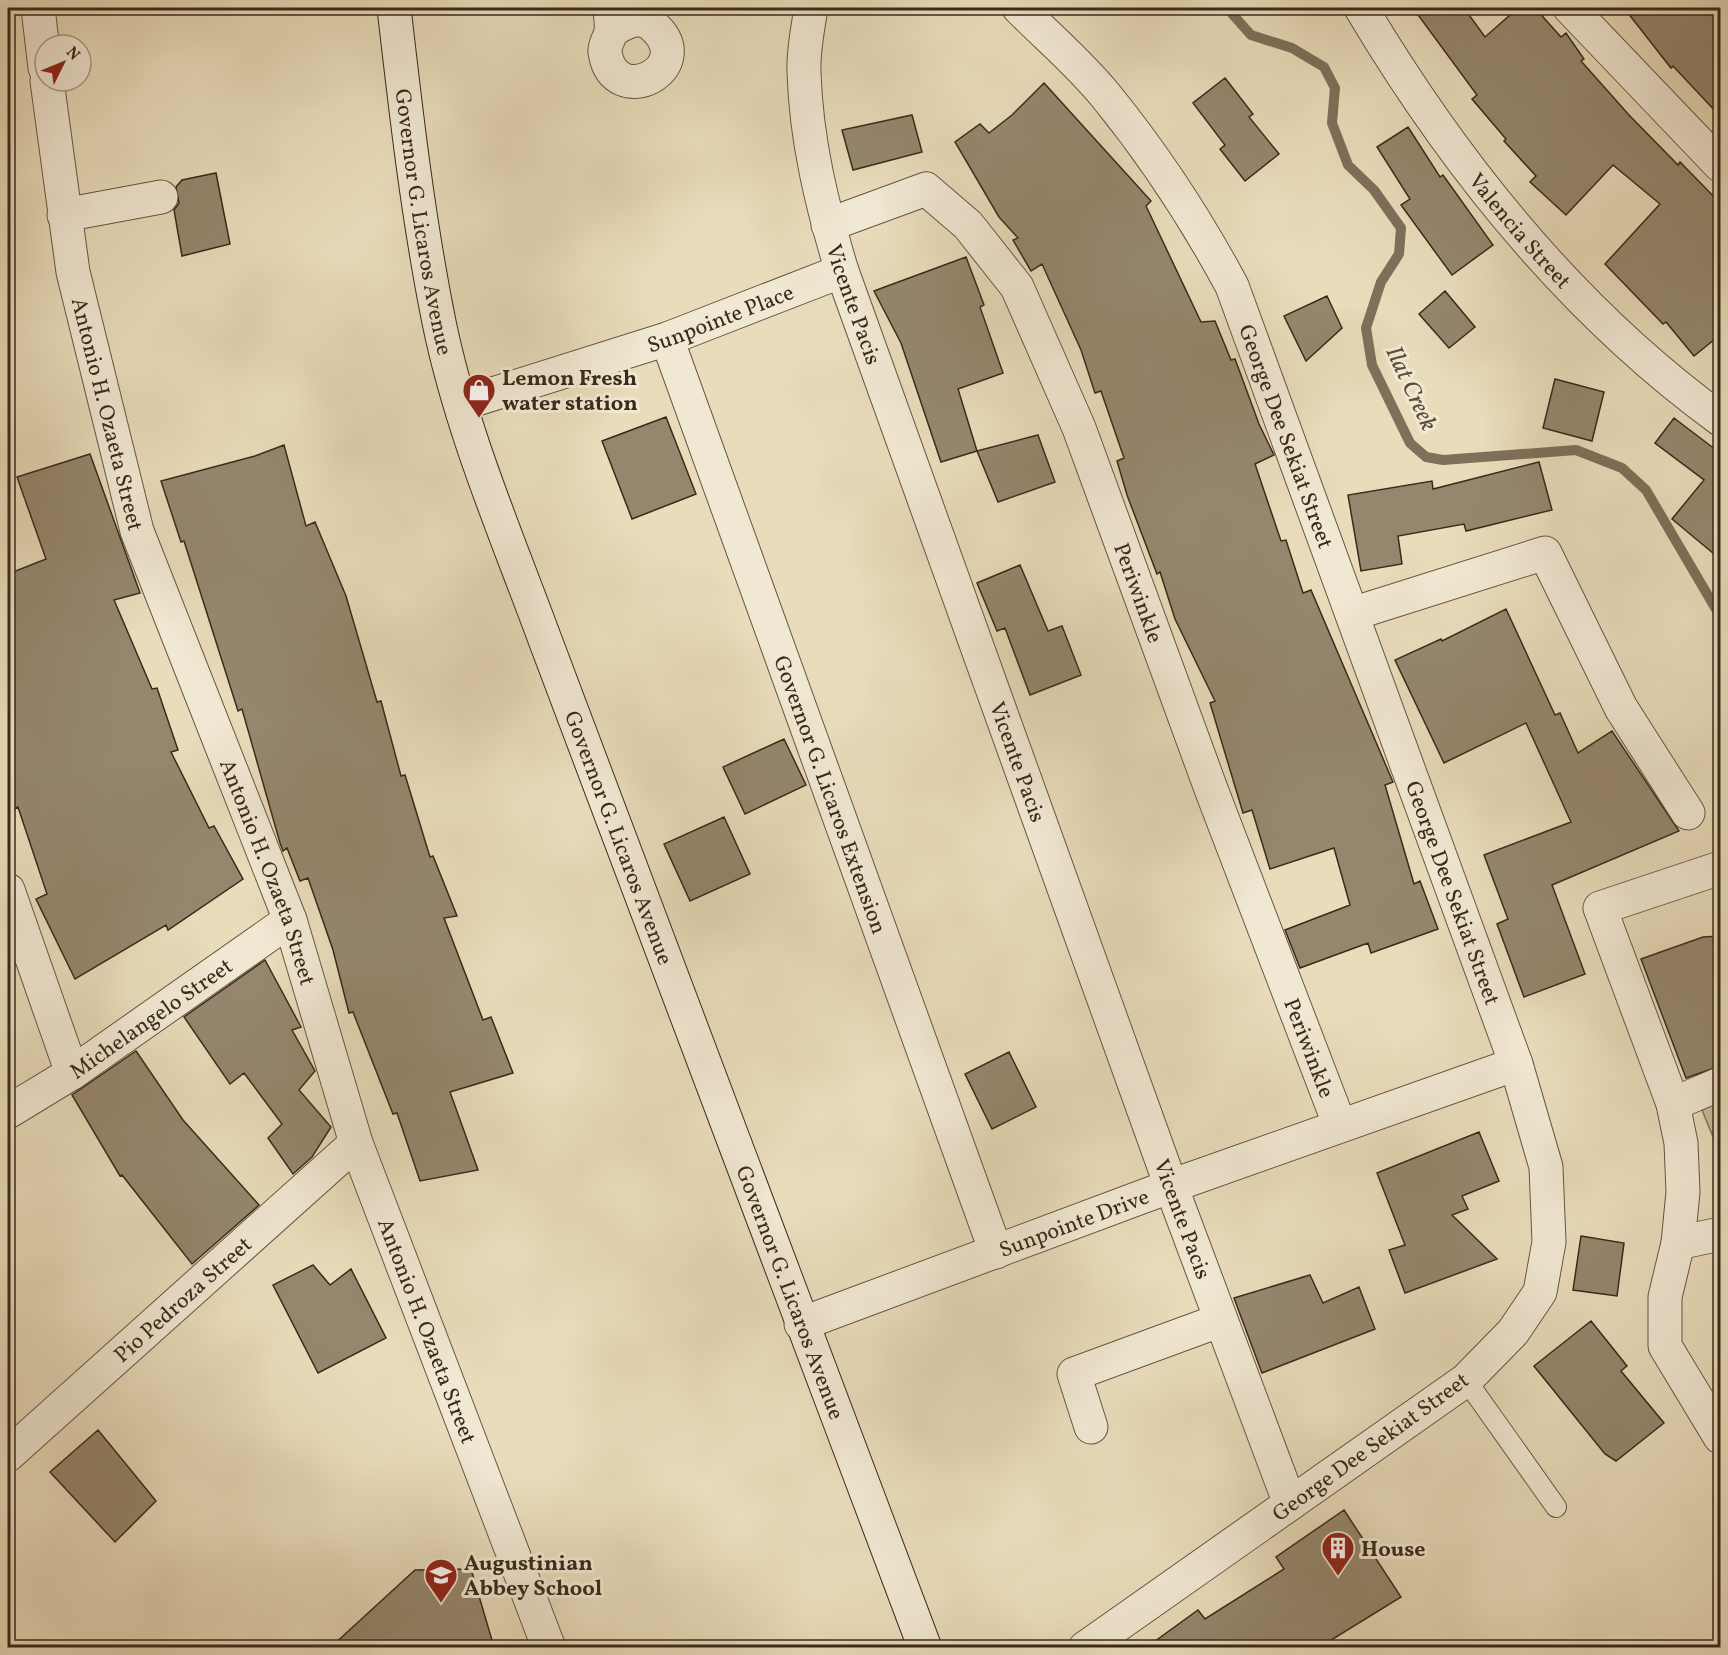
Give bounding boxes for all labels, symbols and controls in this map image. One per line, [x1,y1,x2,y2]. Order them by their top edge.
north arrow [33,33,93,93]
text: N [60,42,85,66]
street label: Governor G. Licaros Avenue [386,87,459,359]
street label: Valencia Street [1460,167,1577,297]
street label: Vicente Pacis [817,241,888,370]
street label: Sunpointe Place [644,278,799,362]
street label: Antonio H. Ozaeta Street [62,295,149,535]
street label: George Dee Sekiat Street [1229,321,1340,554]
water label: Ilat Creek [1376,341,1445,437]
place label: Lemon Fresh water station [502,364,638,420]
shop icon: Lemon Fresh water station [461,372,497,419]
street label: Periwinkle [1104,539,1169,648]
street label: Governor G. Licaros Extension [764,652,893,939]
street label: Vicente Pacis [980,698,1052,827]
street label: Governor G. Licaros Avenue [555,707,679,970]
street label: Antonio H. Ozaeta Street [210,755,322,990]
street label: George Dee Sekiat Street [1396,777,1506,1010]
street label: Michelangelo Street [64,952,240,1088]
street label: Periwinkle [1274,994,1341,1103]
street label: Vicente Pacis [1145,1155,1218,1284]
street label: Governor G. Licaros Avenue [727,1162,851,1425]
street label: Sunpointe Drive [995,1183,1154,1267]
street label: Antonio H. Ozaeta Street [368,1214,483,1449]
street label: Pio Pedroza Street [108,1230,260,1371]
street label: George Dee Sekiat Street [1267,1366,1476,1530]
building icon: House [1320,1530,1356,1577]
place label: House [1361,1535,1426,1566]
place label: Augustinian Abbey School [464,1549,602,1605]
school or university icon: Augustinian Abbey School [423,1557,459,1604]

